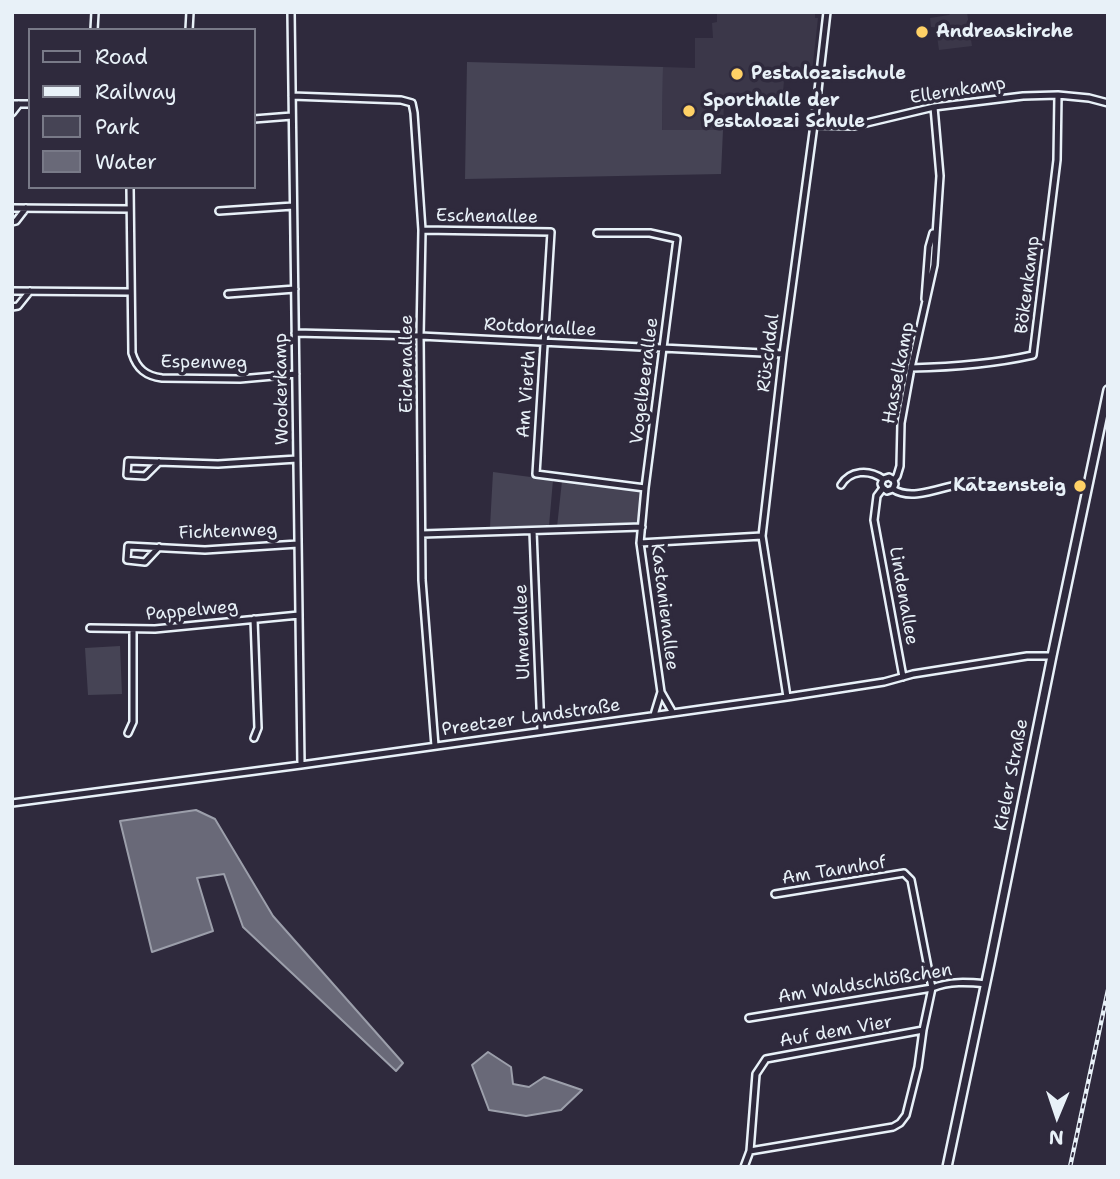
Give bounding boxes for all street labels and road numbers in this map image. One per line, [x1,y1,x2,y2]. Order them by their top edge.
street label: Ellernkamp [908,73,1008,109]
street label: Eschenallee [436,205,538,229]
street label: Bökenkamp [1011,235,1045,335]
street label: Rüschdal [753,313,785,393]
street label: Rotdornallee [483,314,597,342]
street label: Eichenallee [396,315,418,413]
street label: Vogelbeerallee [626,316,664,446]
street label: Hasselkamp [879,320,919,426]
street label: Wookerkamp [270,333,294,445]
street label: Am Vierth [513,349,541,439]
street label: Espenweg [160,351,248,375]
street label: Fichtenweg [178,519,278,545]
street label: Kastanienallee [645,542,683,672]
street label: Lindenallee [884,545,922,647]
street label: Ulmenallee [511,584,535,680]
street label: Pappelweg [145,596,239,626]
street label: Preetzer Landstraße [440,695,622,741]
street label: Kieler Straße [991,717,1033,833]
street label: Am Tannhof [780,852,888,890]
street label: Am Waldschlößchen [776,960,954,1008]
street label: Auf dem Vier [778,1011,894,1053]

